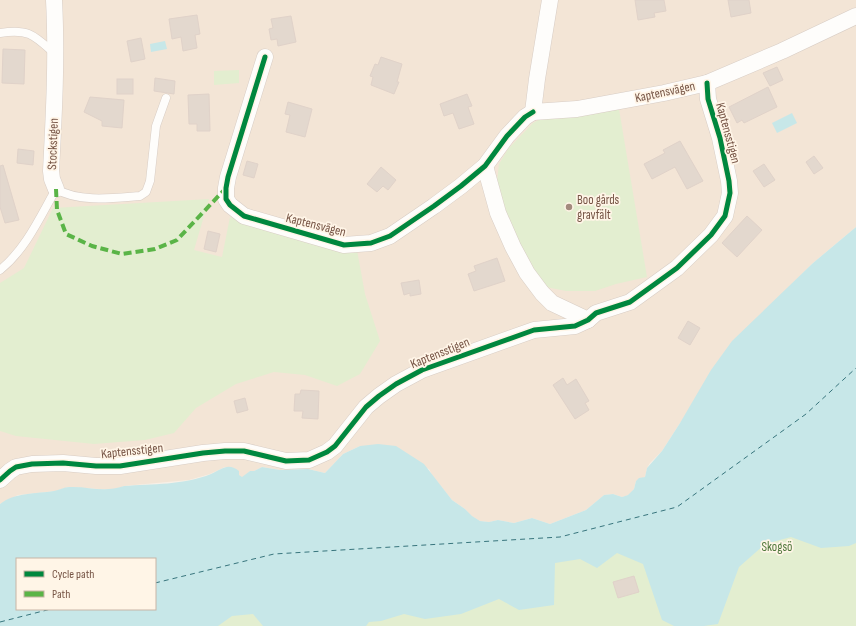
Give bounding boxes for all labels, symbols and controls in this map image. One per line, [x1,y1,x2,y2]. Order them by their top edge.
street label: Kaptensvägen [633,78,697,106]
street label: Kaptensstigen [712,101,744,165]
street label: Stockstigen [44,118,62,170]
place label: Boo gårds gravfält [577,192,620,223]
marker: Boo gårds gravfält [564,202,574,212]
street label: Kaptensvägen [284,210,348,240]
street label: Kaptensstigen [408,334,472,372]
street label: Kaptensstigen [100,440,164,462]
park label: Skogsö [762,539,792,555]
legend [16,558,156,610]
text: Cycle path [52,567,94,582]
text: Path [52,587,70,602]

